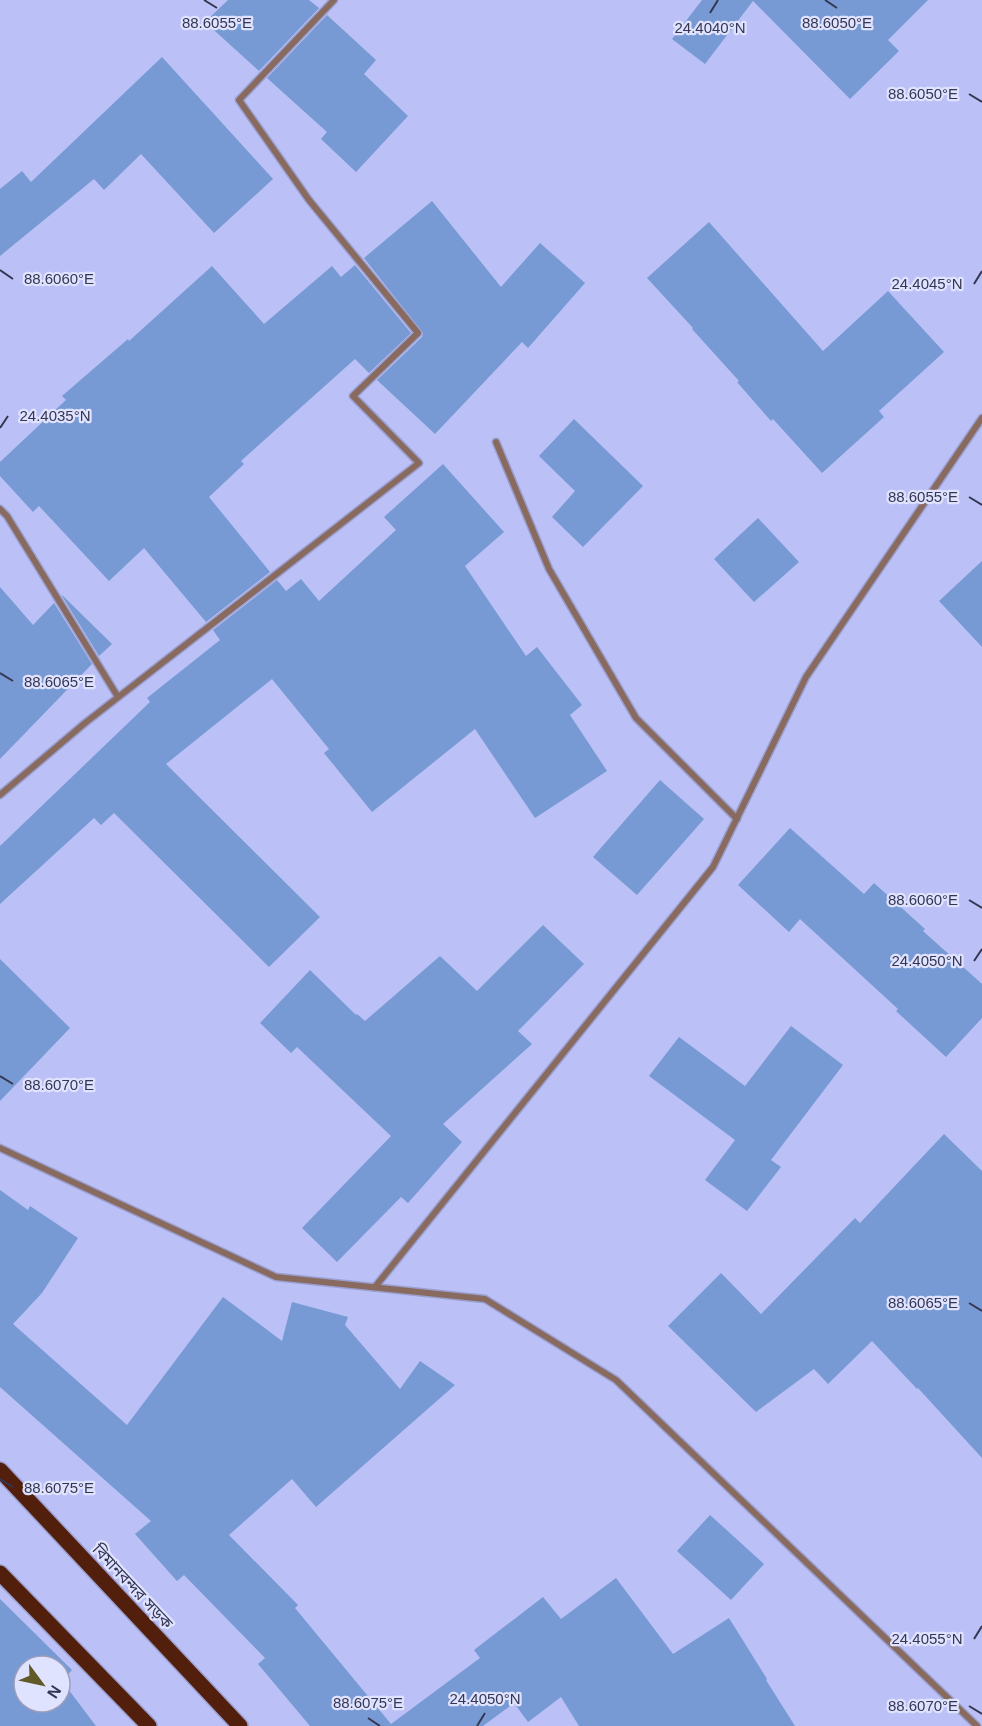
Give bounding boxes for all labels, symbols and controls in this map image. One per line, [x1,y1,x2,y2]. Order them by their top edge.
text: 88.6055°E [182,14,252,31]
text: 88.6050°E [802,14,872,31]
text: 24.4040°N [674,19,746,36]
text: 88.6050°E [888,85,958,102]
text: 88.6060°E [24,270,94,287]
text: 24.4045°N [891,275,963,292]
text: 24.4035°N [19,407,91,424]
text: 88.6055°E [888,488,958,505]
text: 88.6065°E [24,673,94,690]
text: 88.6060°E [888,891,958,908]
text: 24.4050°N [891,952,963,969]
text: 88.6070°E [24,1076,94,1093]
text: 88.6065°E [888,1294,958,1311]
text: 88.6075°E [24,1479,94,1496]
street label: বিমানবন্দর সড়ক [89,1539,177,1633]
text: 24.4055°N [891,1630,963,1647]
north arrow [12,1654,72,1714]
text: N [44,1682,64,1701]
text: 24.4050°N [449,1690,521,1707]
text: 88.6075°E [333,1694,403,1711]
text: 88.6070°E [888,1697,958,1714]

